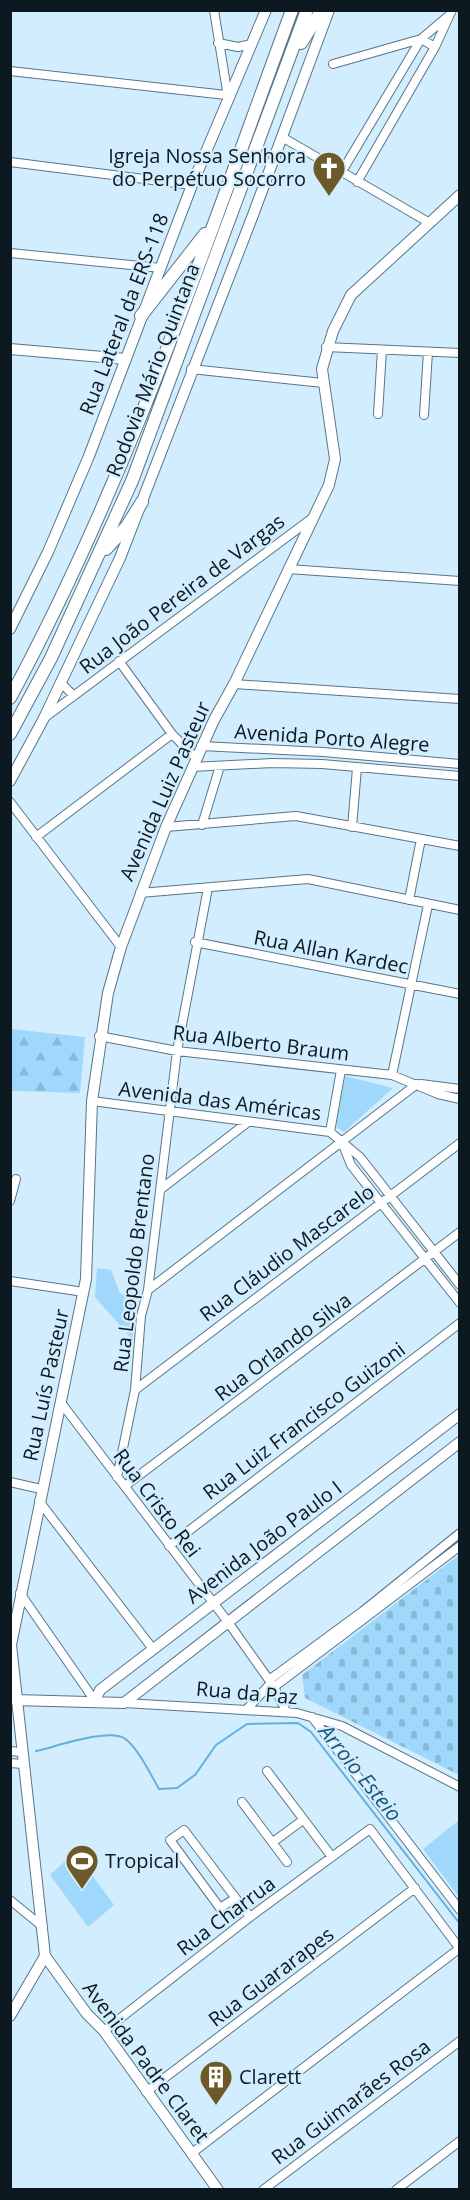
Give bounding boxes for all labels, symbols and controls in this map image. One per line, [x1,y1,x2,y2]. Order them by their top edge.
place label: Igreja Nossa Senhora do Perpétuo Socorro [108,142,306,192]
church icon: Igreja Nossa Senhora do Perpétuo Socorro [311,150,347,197]
street label: Rua Lateral da ERS-118 [73,209,174,419]
street label: Rodovia Mário Quintana [99,259,206,480]
street label: Rua João Pereira de Vargas [74,508,290,680]
street label: Avenida Luiz Pasteur [113,697,216,885]
street label: Avenida Porto Alegre [234,717,430,758]
street label: Rua Allan Kardec [252,923,411,980]
street label: Rua Alberto Braum [171,1018,351,1067]
street label: Avenida das Américas [117,1075,323,1126]
street label: Rua Leopoldo Brentano [107,1152,160,1374]
street label: Rua Cláudio Mascarelo [194,1178,380,1327]
street label: Rua Orlando Silva [209,1286,357,1407]
street label: Rua Luís Pasteur [16,1306,75,1463]
street label: Rua Luiz Francisco Guizoni [197,1336,410,1506]
street label: Rua Cristo Rei [108,1443,207,1562]
street label: Avenida João Paulo I [180,1474,347,1609]
street label: Rua da Paz [195,1675,299,1710]
water label: Arroio Esteio [312,1716,409,1827]
sports icon: Tropical [64,1843,100,1890]
place label: Tropical [105,1847,179,1874]
street label: Rua Charrua [171,1870,280,1961]
street label: Rua Guararapes [203,1921,339,2033]
street label: Avenida Padre Claret [77,1976,216,2148]
street label: Rua Guimarães Rosa [266,2033,436,2170]
building icon: Clarett [198,2059,234,2106]
place label: Clarett [239,2063,301,2090]

